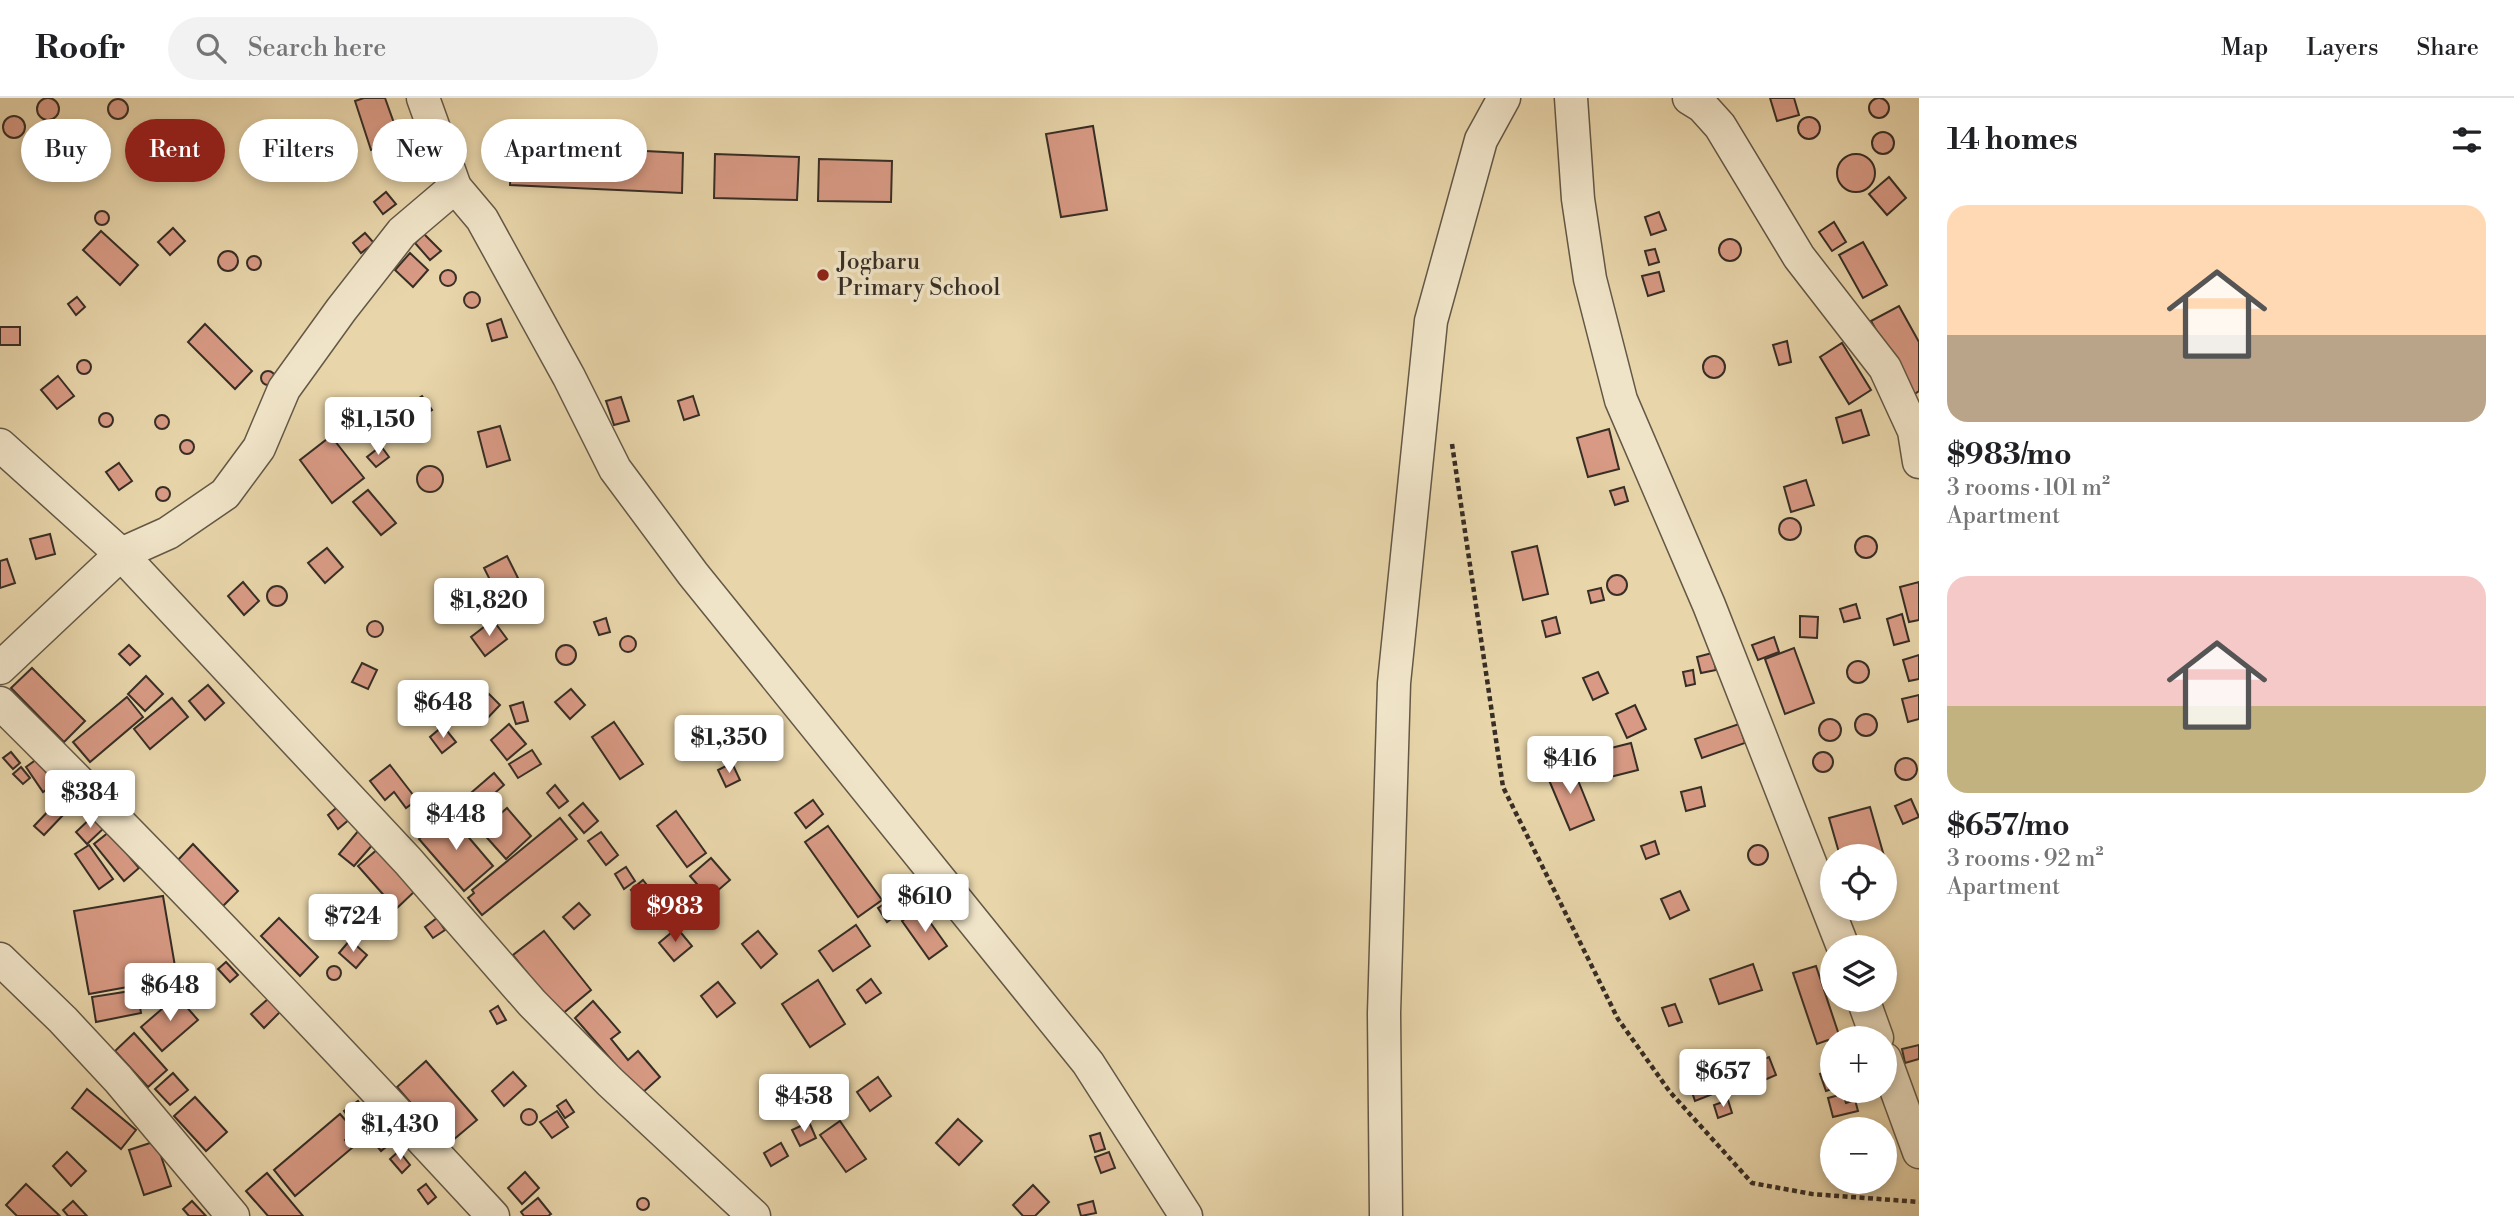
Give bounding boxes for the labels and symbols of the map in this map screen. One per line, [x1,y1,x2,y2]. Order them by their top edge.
place label: Jogbaru Primary School [836,248,1000,302]
marker: Jogbaru Primary School [815,267,831,283]
pin: $1,150 [321,398,435,457]
pin: $1,820 [432,578,546,638]
pin: $648 [402,680,484,740]
pin: $1,350 [672,716,786,775]
pin: $416 [1529,736,1611,796]
pin: $384 [49,770,131,830]
pin: $448 [415,792,497,852]
pin: $610 [884,874,966,934]
pin: $983 [634,884,716,944]
pin: $724 [312,894,394,954]
pin: $648 [129,964,211,1023]
pin: $657 [1682,1049,1764,1109]
pin: $458 [763,1074,845,1134]
pin: $1,430 [343,1102,457,1162]

